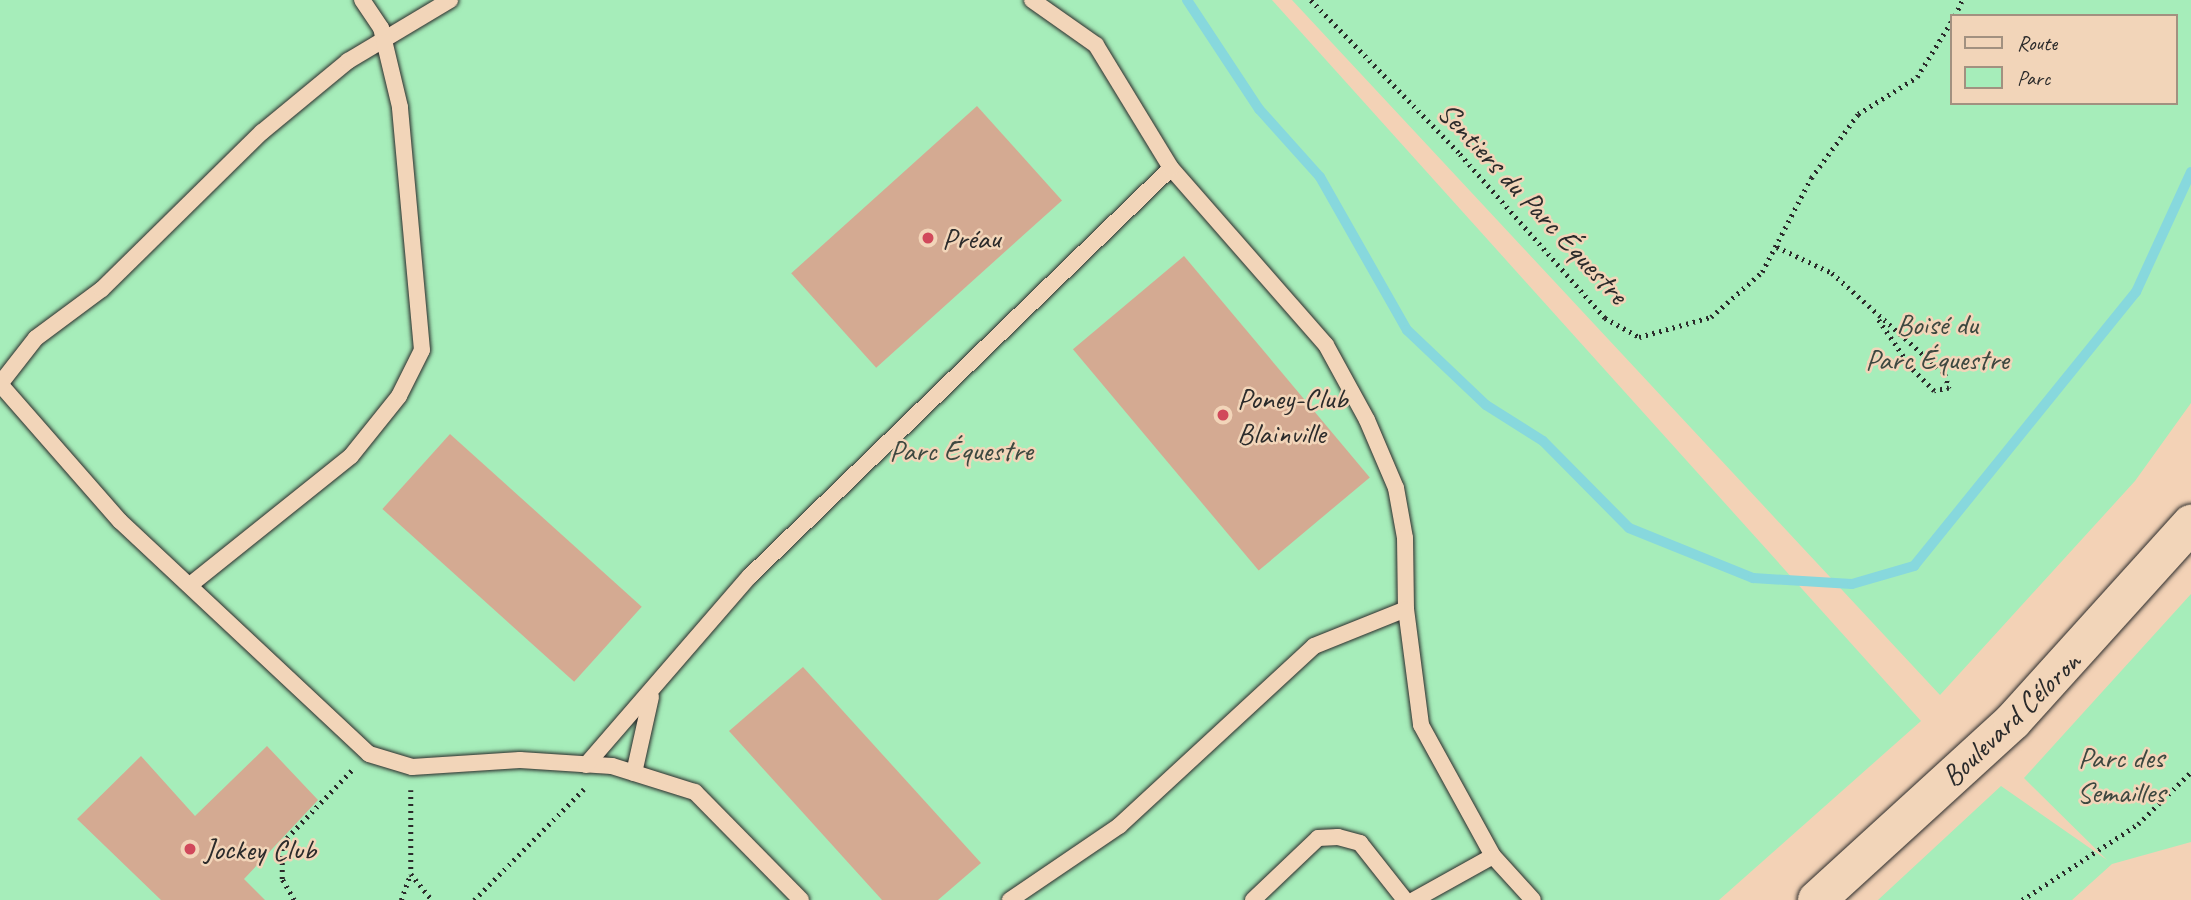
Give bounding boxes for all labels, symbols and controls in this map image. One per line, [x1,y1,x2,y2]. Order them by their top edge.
legend [1950,14,2177,105]
text: Route [2017,30,2057,56]
text: Parc [2017,65,2050,91]
street label: Sentiers du Parc Équestre [1430,94,1636,312]
place label: Préau [942,220,1001,256]
marker: Préau [920,230,936,246]
park label: Boisé du Parc Équestre [1865,306,2009,376]
place label: Poney-Club Blainville [1237,380,1347,450]
marker: Poney-Club Blainville [1215,407,1231,423]
park label: Parc Équestre [889,432,1033,468]
street label: Boulevard Céloron [1934,644,2088,794]
park label: Parc des Semailles [2077,739,2165,810]
place label: Jockey Club [204,831,316,867]
marker: Jockey Club [182,841,198,857]

